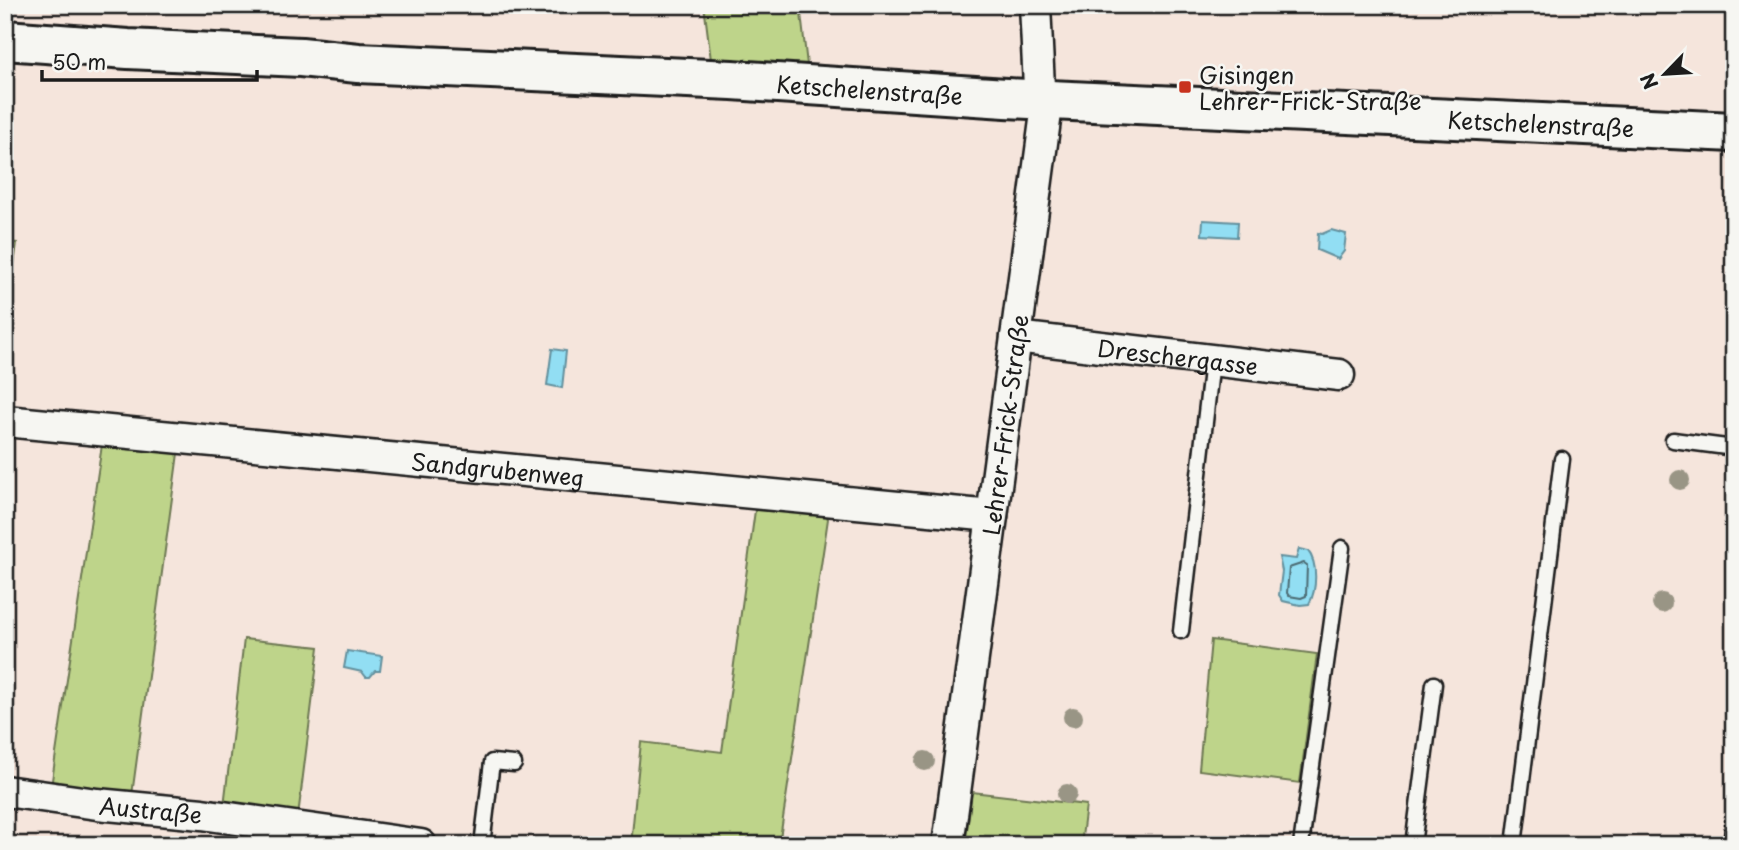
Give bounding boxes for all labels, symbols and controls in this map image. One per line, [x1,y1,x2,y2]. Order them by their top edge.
scale bar [42,38,257,82]
north arrow [1630,38,1700,108]
text: 50 m [52,45,106,77]
place label: Gisingen Lehrer-Frick-Straße [1199,57,1421,118]
street label: Ketschelenstraße [775,65,964,113]
text: N [1633,69,1665,94]
marker: Gisingen Lehrer-Frick-Straße [1177,79,1193,95]
street label: Ketschelenstraße [1446,101,1635,145]
street label: Lehrer-Frick-Straße [972,312,1036,537]
street label: Dreschergasse [1096,329,1260,383]
street label: Sandgrubenweg [410,443,586,494]
street label: Austraße [98,787,204,831]

